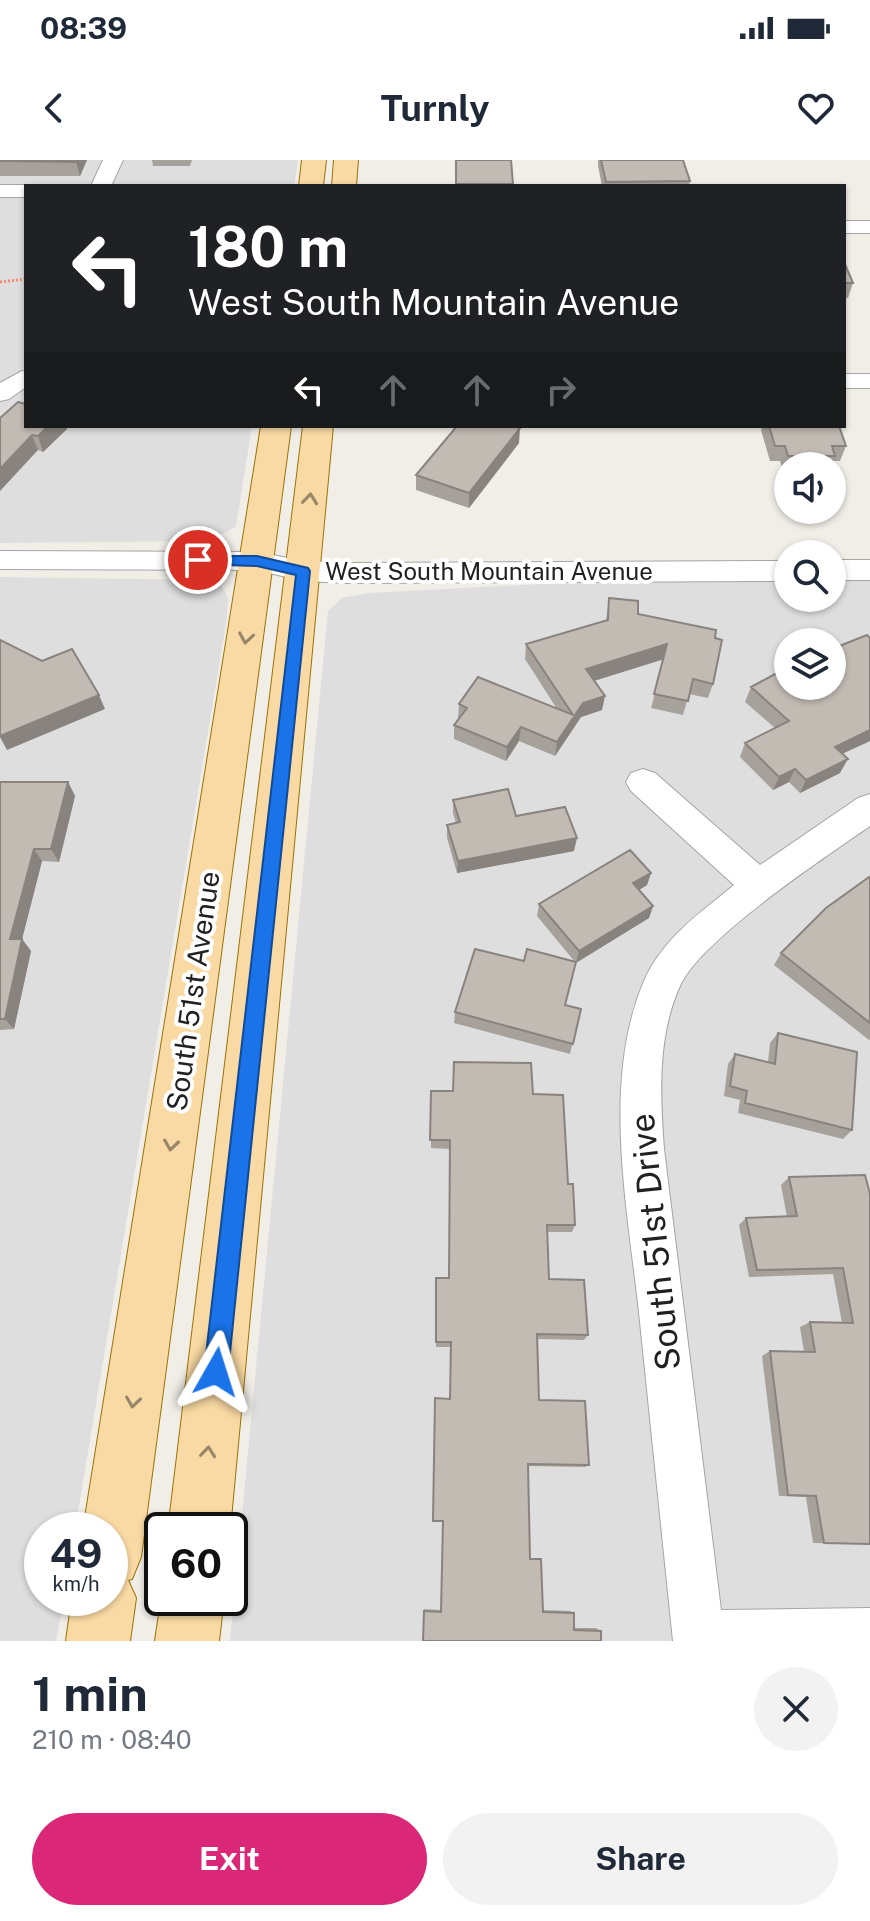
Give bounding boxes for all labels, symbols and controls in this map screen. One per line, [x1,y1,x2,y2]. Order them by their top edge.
text: 08:39 [40,10,127,46]
icon: back [32,86,76,130]
icon: heart [794,86,838,130]
text: Turnly [381,87,489,129]
text: 180 m [188,214,348,280]
icon: left [56,216,160,320]
text: West South Mountain Avenue [188,281,680,323]
icon: left [287,368,331,412]
icon: ahead [371,368,415,412]
icon: ahead [455,368,499,412]
icon: right [539,368,583,412]
map controls [774,452,846,700]
button: sound [774,452,846,524]
one-way arrow [302,492,319,505]
pin [164,526,232,594]
icon: arrive [176,538,220,582]
button: search [774,540,846,612]
street label: West South Mountain Avenue [325,557,653,585]
button: layers [774,628,846,700]
one-way arrow [238,631,255,645]
street label: South 51st Avenue [159,869,226,1113]
street label: South 51st Drive [622,1112,688,1372]
one-way arrow [163,1138,180,1151]
position arrow [174,1330,258,1414]
one-way arrow [125,1395,142,1409]
one-way arrow [199,1446,216,1459]
speed limit sign: 60 [144,1512,248,1616]
text: 49 [50,1530,102,1577]
text: km/h [52,1572,100,1596]
text: 1 min [32,1665,148,1722]
button: close [754,1667,838,1751]
text: 210 m · 08:40 [32,1724,192,1755]
button: Exit [32,1813,427,1905]
button: Share [443,1813,838,1905]

